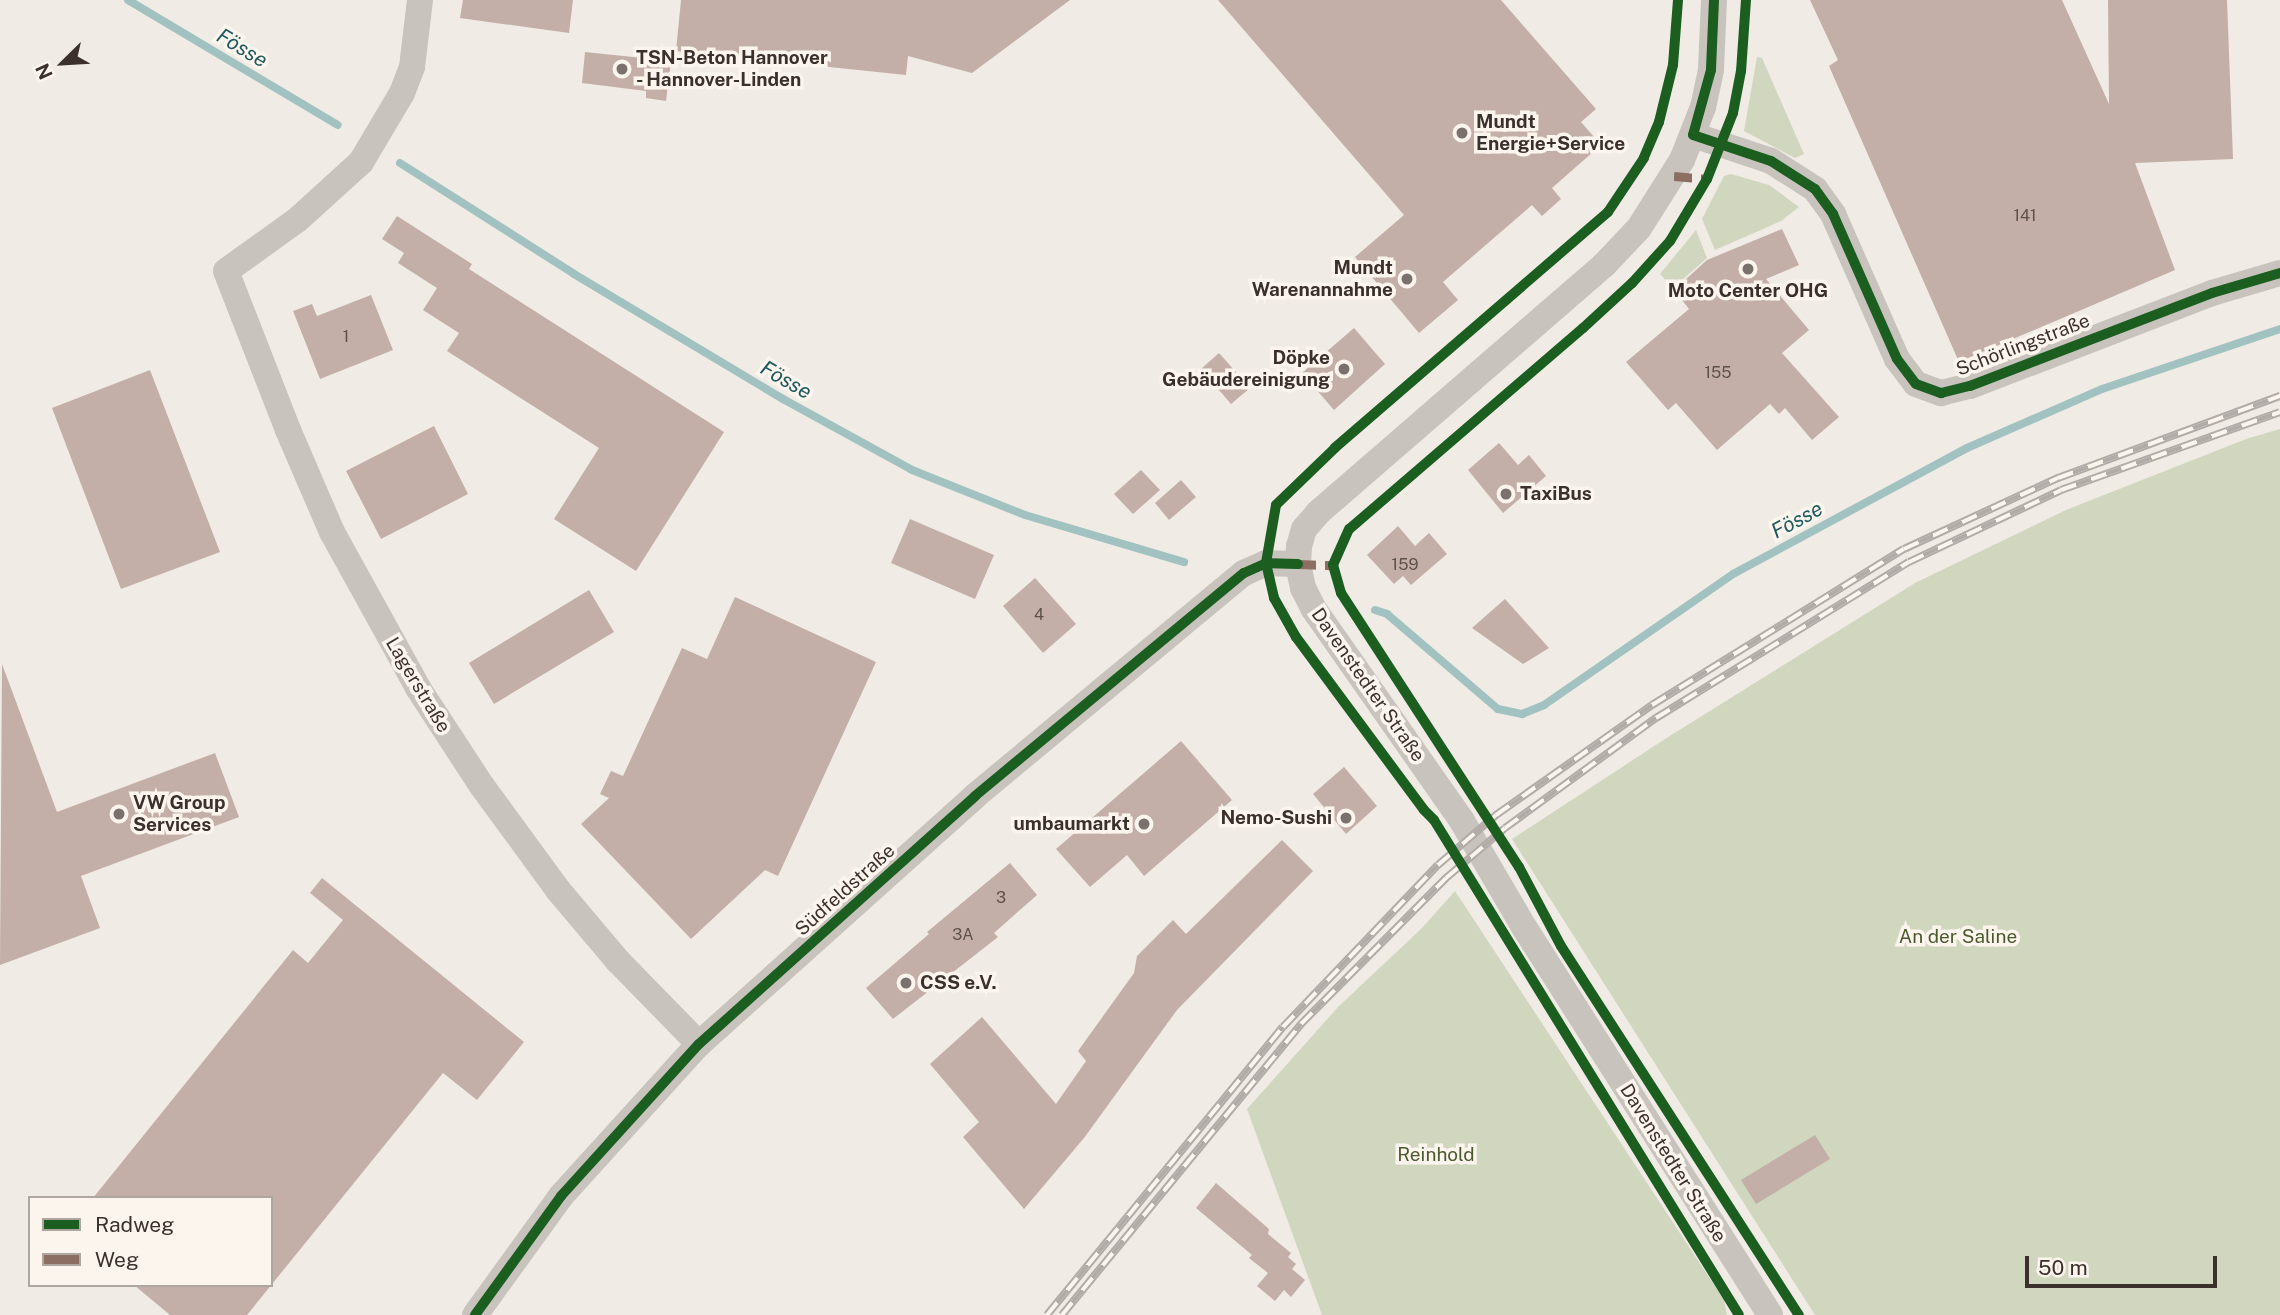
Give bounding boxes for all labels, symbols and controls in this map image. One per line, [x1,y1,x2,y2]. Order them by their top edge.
water label: Fösse [212,23,272,73]
north arrow [28,28,98,98]
place label: TSN-Beton Hannover - Hannover-Linden [636,47,828,91]
text: N [31,60,57,83]
marker: TSN-Beton Hannover - Hannover-Linden [614,61,630,77]
place label: Mundt Energie+Service [1476,111,1625,155]
marker: Mundt Energie+Service [1454,125,1470,141]
house number: 141 [2013,206,2037,226]
place label: Mundt Warenannahme [1252,257,1393,301]
marker: Moto Center OHG [1740,261,1756,277]
marker: Mundt Warenannahme [1399,271,1415,287]
place label: Moto Center OHG [1668,280,1828,302]
street label: Schörlingstraße [1953,309,2093,381]
house number: 1 [343,327,349,347]
place label: Döpke Gebäudereinigung [1162,347,1330,391]
water label: Fösse [756,355,816,405]
marker: Döpke Gebäudereinigung [1336,361,1352,377]
house number: 155 [1704,363,1732,383]
place label: TaxiBus [1520,483,1592,505]
marker: TaxiBus [1498,486,1514,502]
water label: Fösse [1767,496,1827,544]
house number: 159 [1392,555,1418,575]
street label: Davenstedter Straße [1306,604,1430,766]
house number: 4 [1034,605,1044,625]
street label: Lagerstraße [381,633,455,737]
place label: VW Group Services [133,792,225,836]
marker: VW Group Services [111,806,127,822]
place label: Nemo-Sushi [1220,807,1332,829]
marker: Nemo-Sushi [1338,810,1354,826]
place label: umbaumarkt [1014,813,1130,835]
marker: umbaumarkt [1136,816,1152,832]
street label: Südfeldstraße [790,839,900,941]
house number: 3 [996,888,1006,908]
house number: 3A [952,925,974,945]
park label: An der Saline [1899,926,2017,948]
place label: CSS e.V. [920,972,997,994]
marker: CSS e.V. [898,975,914,991]
street label: Davenstedter Straße [1615,1080,1731,1246]
park label: Reinhold [1397,1144,1475,1166]
legend [28,1196,273,1287]
text: Radweg [95,1212,174,1237]
scale bar [2028,1242,2220,1286]
text: Weg [95,1247,139,1272]
text: 50 m [2038,1255,2088,1280]

